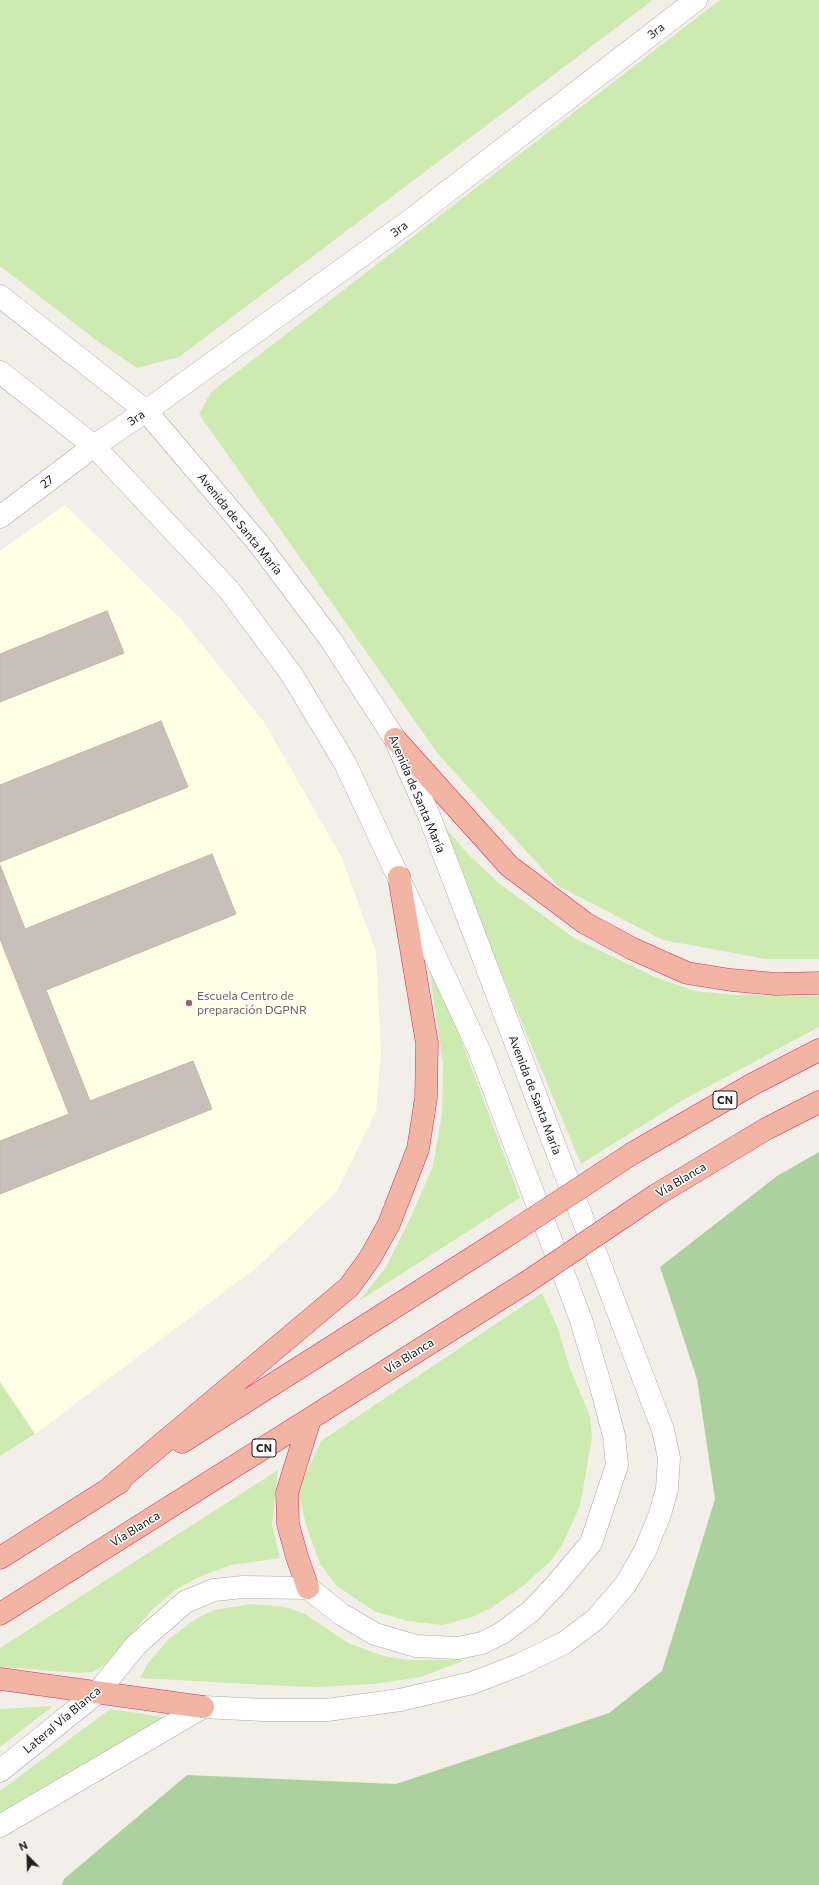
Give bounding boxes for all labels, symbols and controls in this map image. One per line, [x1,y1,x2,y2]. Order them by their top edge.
street label: 3ra [645,20,667,42]
street label: 3ra [388,218,410,240]
street label: 3ra [125,407,147,429]
street label: Avenida de Santa María [195,470,285,578]
street label: 27 [37,472,57,492]
street label: Avenida de Santa María [386,733,448,855]
place label: Escuela Centro de preparación DGPNR [197,989,307,1017]
marker: Escuela Centro de preparación DGPNR [184,998,194,1008]
street label: Avenida de Santa María [506,1033,564,1157]
road number: CN [713,1091,737,1109]
street label: Vía Blanca [653,1159,709,1201]
street label: Vía Blanca [381,1335,437,1377]
road number: CN [252,1439,276,1457]
street label: Vía Blanca [107,1508,163,1550]
street label: Lateral Vía Blanca [20,1683,104,1757]
north arrow [8,1837,48,1877]
text: N [17,1838,29,1853]

